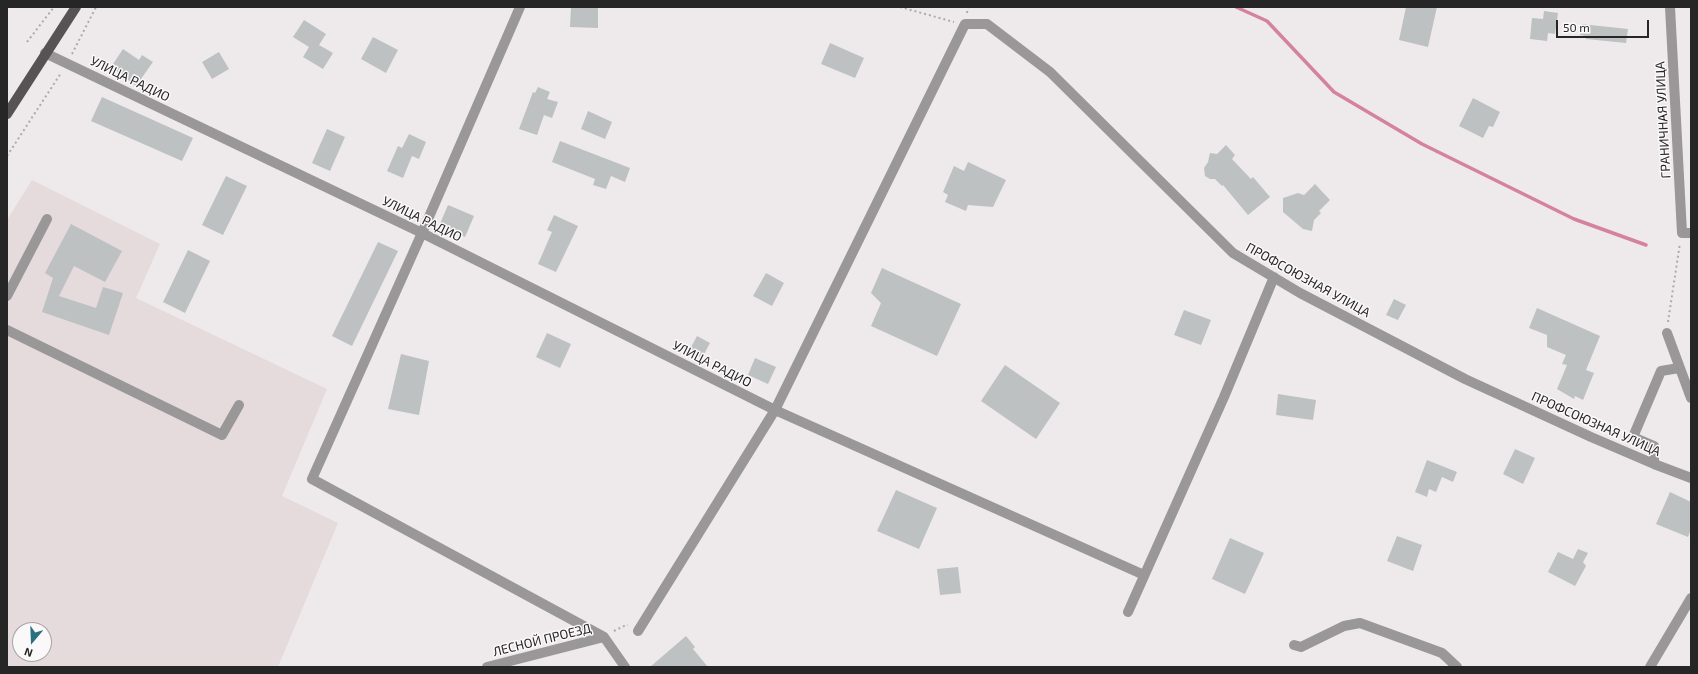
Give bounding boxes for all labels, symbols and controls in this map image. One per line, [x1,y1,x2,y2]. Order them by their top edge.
scale bar [1558,12,1651,38]
text: 50 m [1563,20,1590,34]
street label: УЛИЦА РАДИО [88,53,172,105]
street label: ГРАНИЧНАЯ УЛИЦА [1652,61,1674,179]
street label: УЛИЦА РАДИО [380,193,464,245]
street label: ПРОФСОЮЗНАЯ УЛИЦА [1243,239,1373,321]
street label: УЛИЦА РАДИО [670,337,754,391]
street label: ПРОФСОЮЗНАЯ УЛИЦА [1529,388,1663,460]
street label: ЛЕСНОЙ ПРОЕЗД [491,620,593,660]
north arrow [12,622,52,662]
text: N [22,645,34,660]

